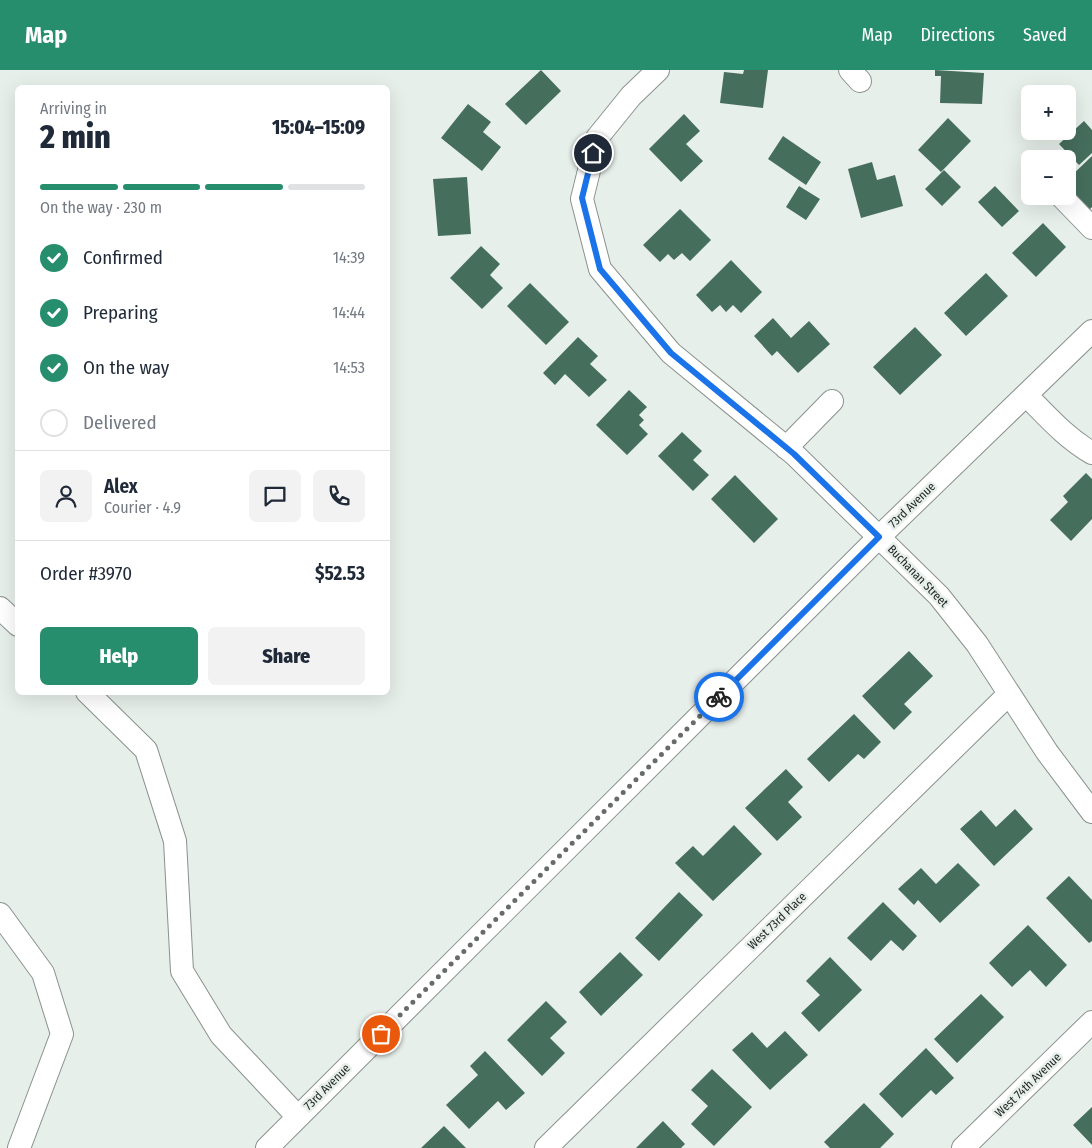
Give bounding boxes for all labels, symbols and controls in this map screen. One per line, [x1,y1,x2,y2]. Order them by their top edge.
text: Map [25,21,67,49]
text: Map [861,24,893,46]
text: Directions [921,24,995,46]
text: Saved [1023,24,1067,46]
map controls [1021,85,1076,205]
button: + [1021,85,1076,140]
text: Arriving in [40,99,107,118]
text: 15:04–15:09 [272,116,365,139]
text: 2 min [40,118,111,156]
pin [572,132,614,174]
icon: home [579,139,607,167]
button: − [1021,150,1076,205]
text: On the way · 230 m [40,198,162,217]
icon: check [40,244,68,272]
text: Confirmed [83,246,163,269]
text: 14:39 [333,248,365,267]
icon: check [40,299,68,327]
text: Preparing [83,301,158,324]
text: 14:44 [332,303,365,322]
icon: check [40,354,68,382]
text: On the way [83,356,169,379]
text: 14:53 [333,358,365,377]
text: Delivered [83,411,157,434]
button: person [40,470,92,522]
button: chat [249,470,301,522]
button: phone [313,470,365,522]
text: Alex [104,475,138,498]
street label: 73rd Avenue [886,479,938,531]
text: Courier · 4.9 [104,498,181,517]
street label: Buchanan Street [885,542,951,610]
text: Order #3970 [40,562,132,585]
text: $52.53 [315,562,365,585]
button: Help [40,627,198,685]
button: Share [208,627,365,685]
courier [694,672,744,722]
icon: bike [705,683,733,711]
street label: West 73rd Place [745,890,809,952]
pin [360,1013,402,1055]
icon: bag [367,1020,395,1048]
street label: West 74th Avenue [992,1050,1064,1120]
street label: 73rd Avenue [301,1061,353,1113]

